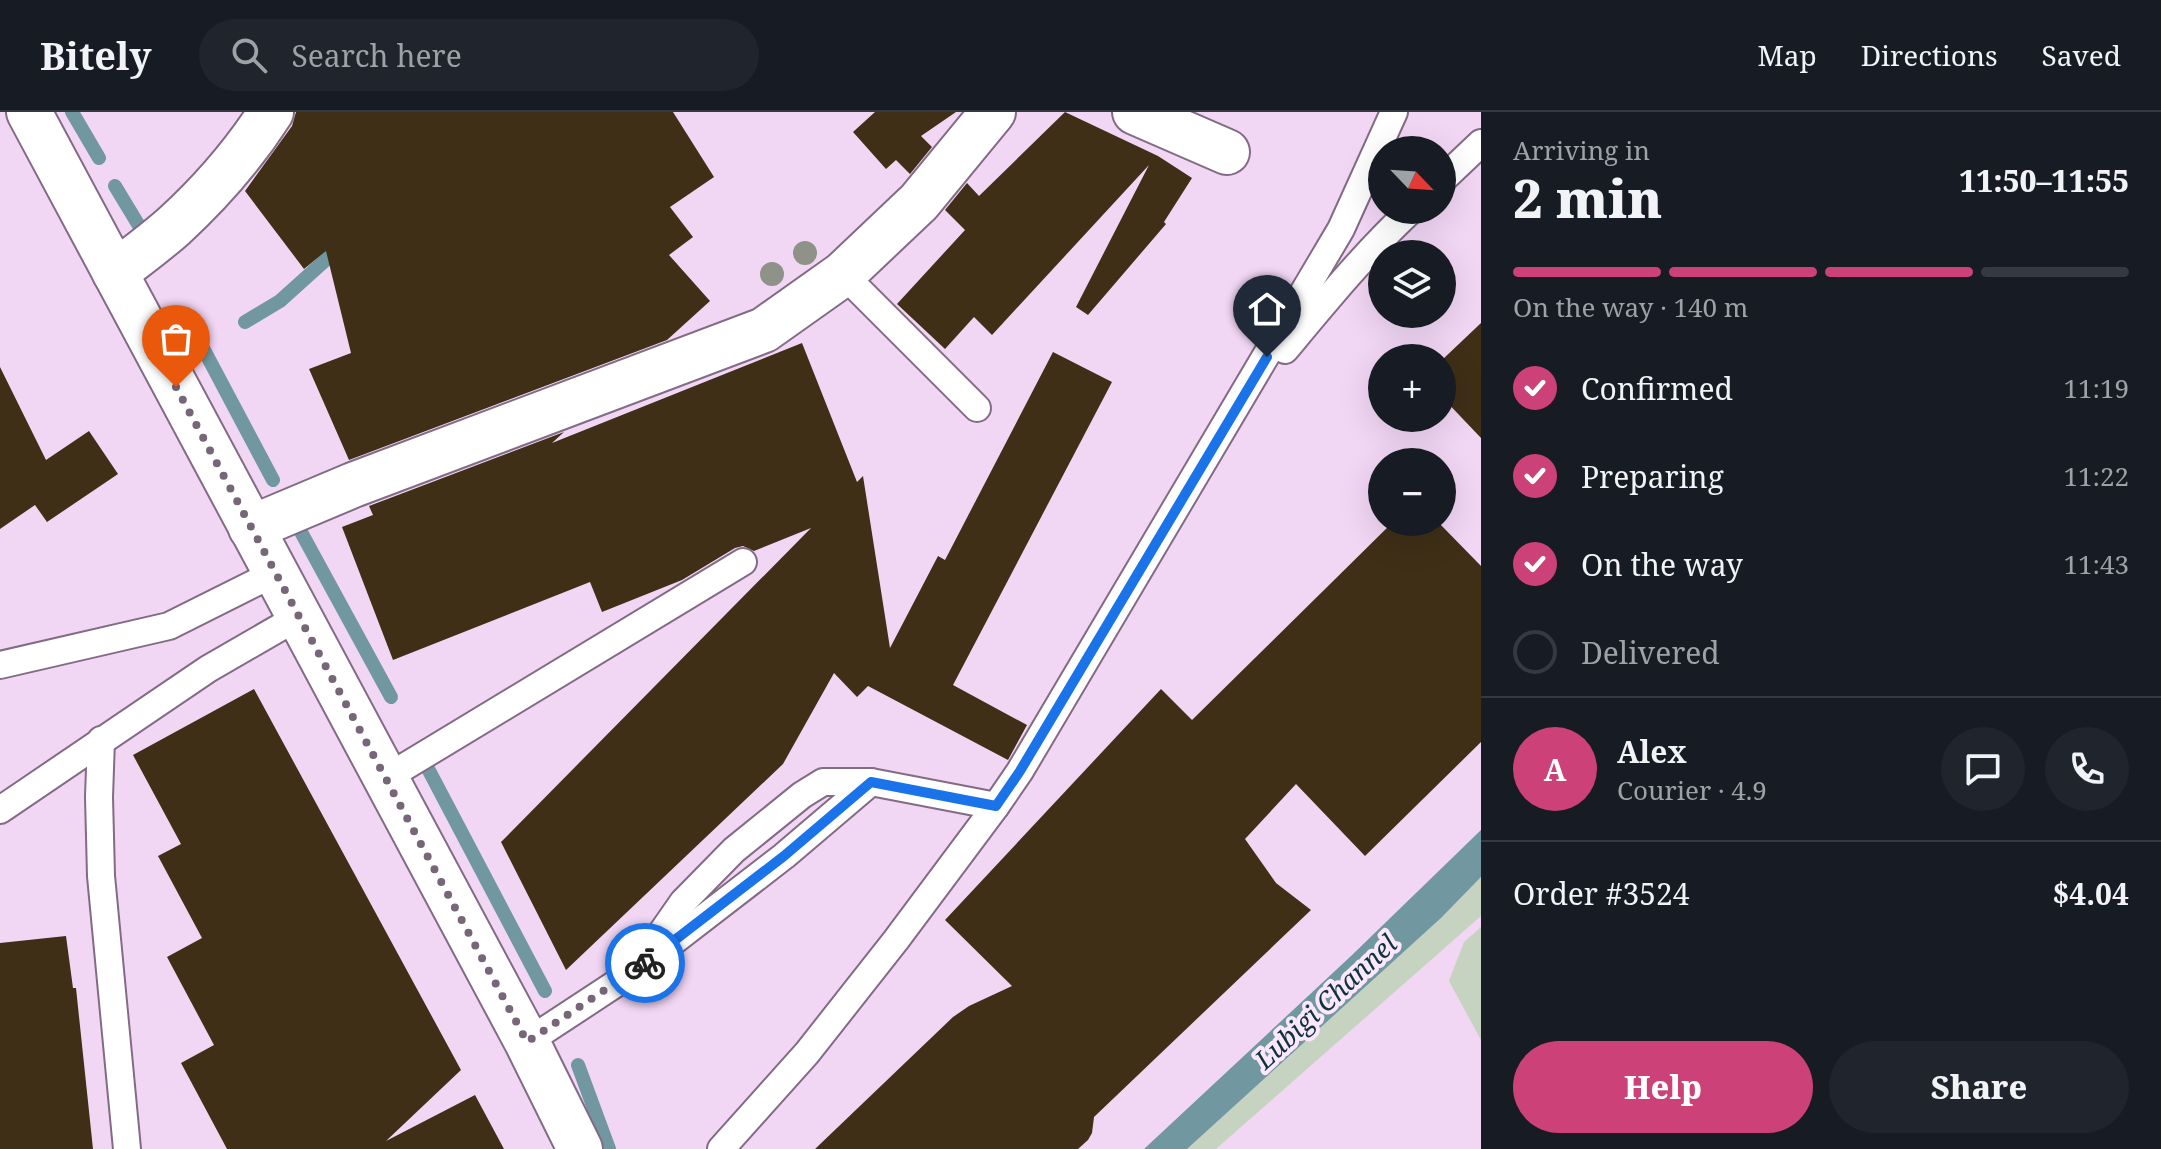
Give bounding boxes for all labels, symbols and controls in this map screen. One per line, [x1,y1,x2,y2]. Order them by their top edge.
search box [199,19,759,91]
text: Bitely [40,29,151,81]
icon: search [227,33,271,77]
text: Search here [291,35,462,76]
text: Map [1757,36,1817,74]
text: Directions [1861,36,1998,74]
text: Saved [2042,36,2121,74]
text: Arriving in [1513,132,1650,168]
north arrow [1368,136,1456,224]
map controls [1368,136,1456,536]
text: 11:50–11:55 [1959,160,2129,201]
text: 2 min [1513,162,1662,233]
button: layers [1368,240,1456,328]
pin [1233,275,1301,357]
icon: home [1245,287,1289,331]
text: On the way · 140 m [1513,289,1748,325]
pin [142,305,210,387]
icon: bag [154,317,198,361]
button: + [1368,344,1456,432]
icon: check [1513,366,1557,410]
text: Confirmed [1581,368,1733,409]
text: 11:19 [2063,370,2129,406]
button: − [1368,448,1456,536]
icon: check [1513,454,1557,498]
text: Preparing [1581,456,1724,497]
text: 11:22 [2063,458,2129,494]
icon: check [1513,542,1557,586]
text: On the way [1581,544,1743,585]
text: 11:43 [2063,546,2129,582]
text: Delivered [1581,632,1720,673]
button: chat [1941,727,2025,811]
button: phone [2045,727,2129,811]
text: Alex [1617,731,1687,772]
text: A [1544,749,1566,790]
text: Courier · 4.9 [1617,772,1767,808]
text: Order #3524 [1513,873,1690,914]
text: $4.04 [2052,873,2129,914]
courier [605,923,685,1003]
water label: Lubigi Channel [1246,926,1404,1077]
icon: bike [623,941,667,985]
button: Help [1513,1041,1813,1133]
button: Share [1829,1041,2129,1133]

